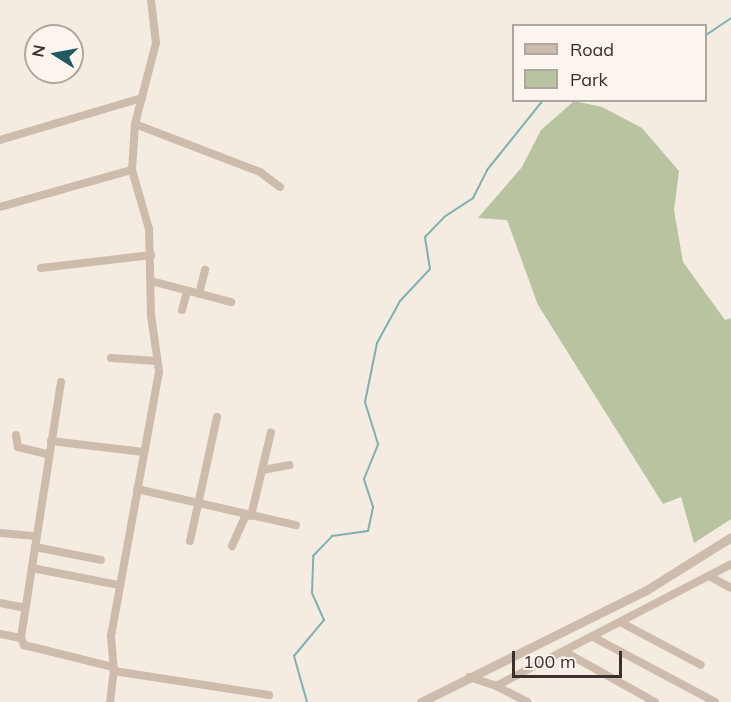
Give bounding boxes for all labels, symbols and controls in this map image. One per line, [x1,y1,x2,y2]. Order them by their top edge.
north arrow [24,24,84,84]
legend [512,24,707,102]
text: Road [570,38,614,61]
text: N [27,43,49,59]
text: Park [570,68,608,91]
scale bar [515,639,624,677]
text: 100 m [523,650,576,673]

